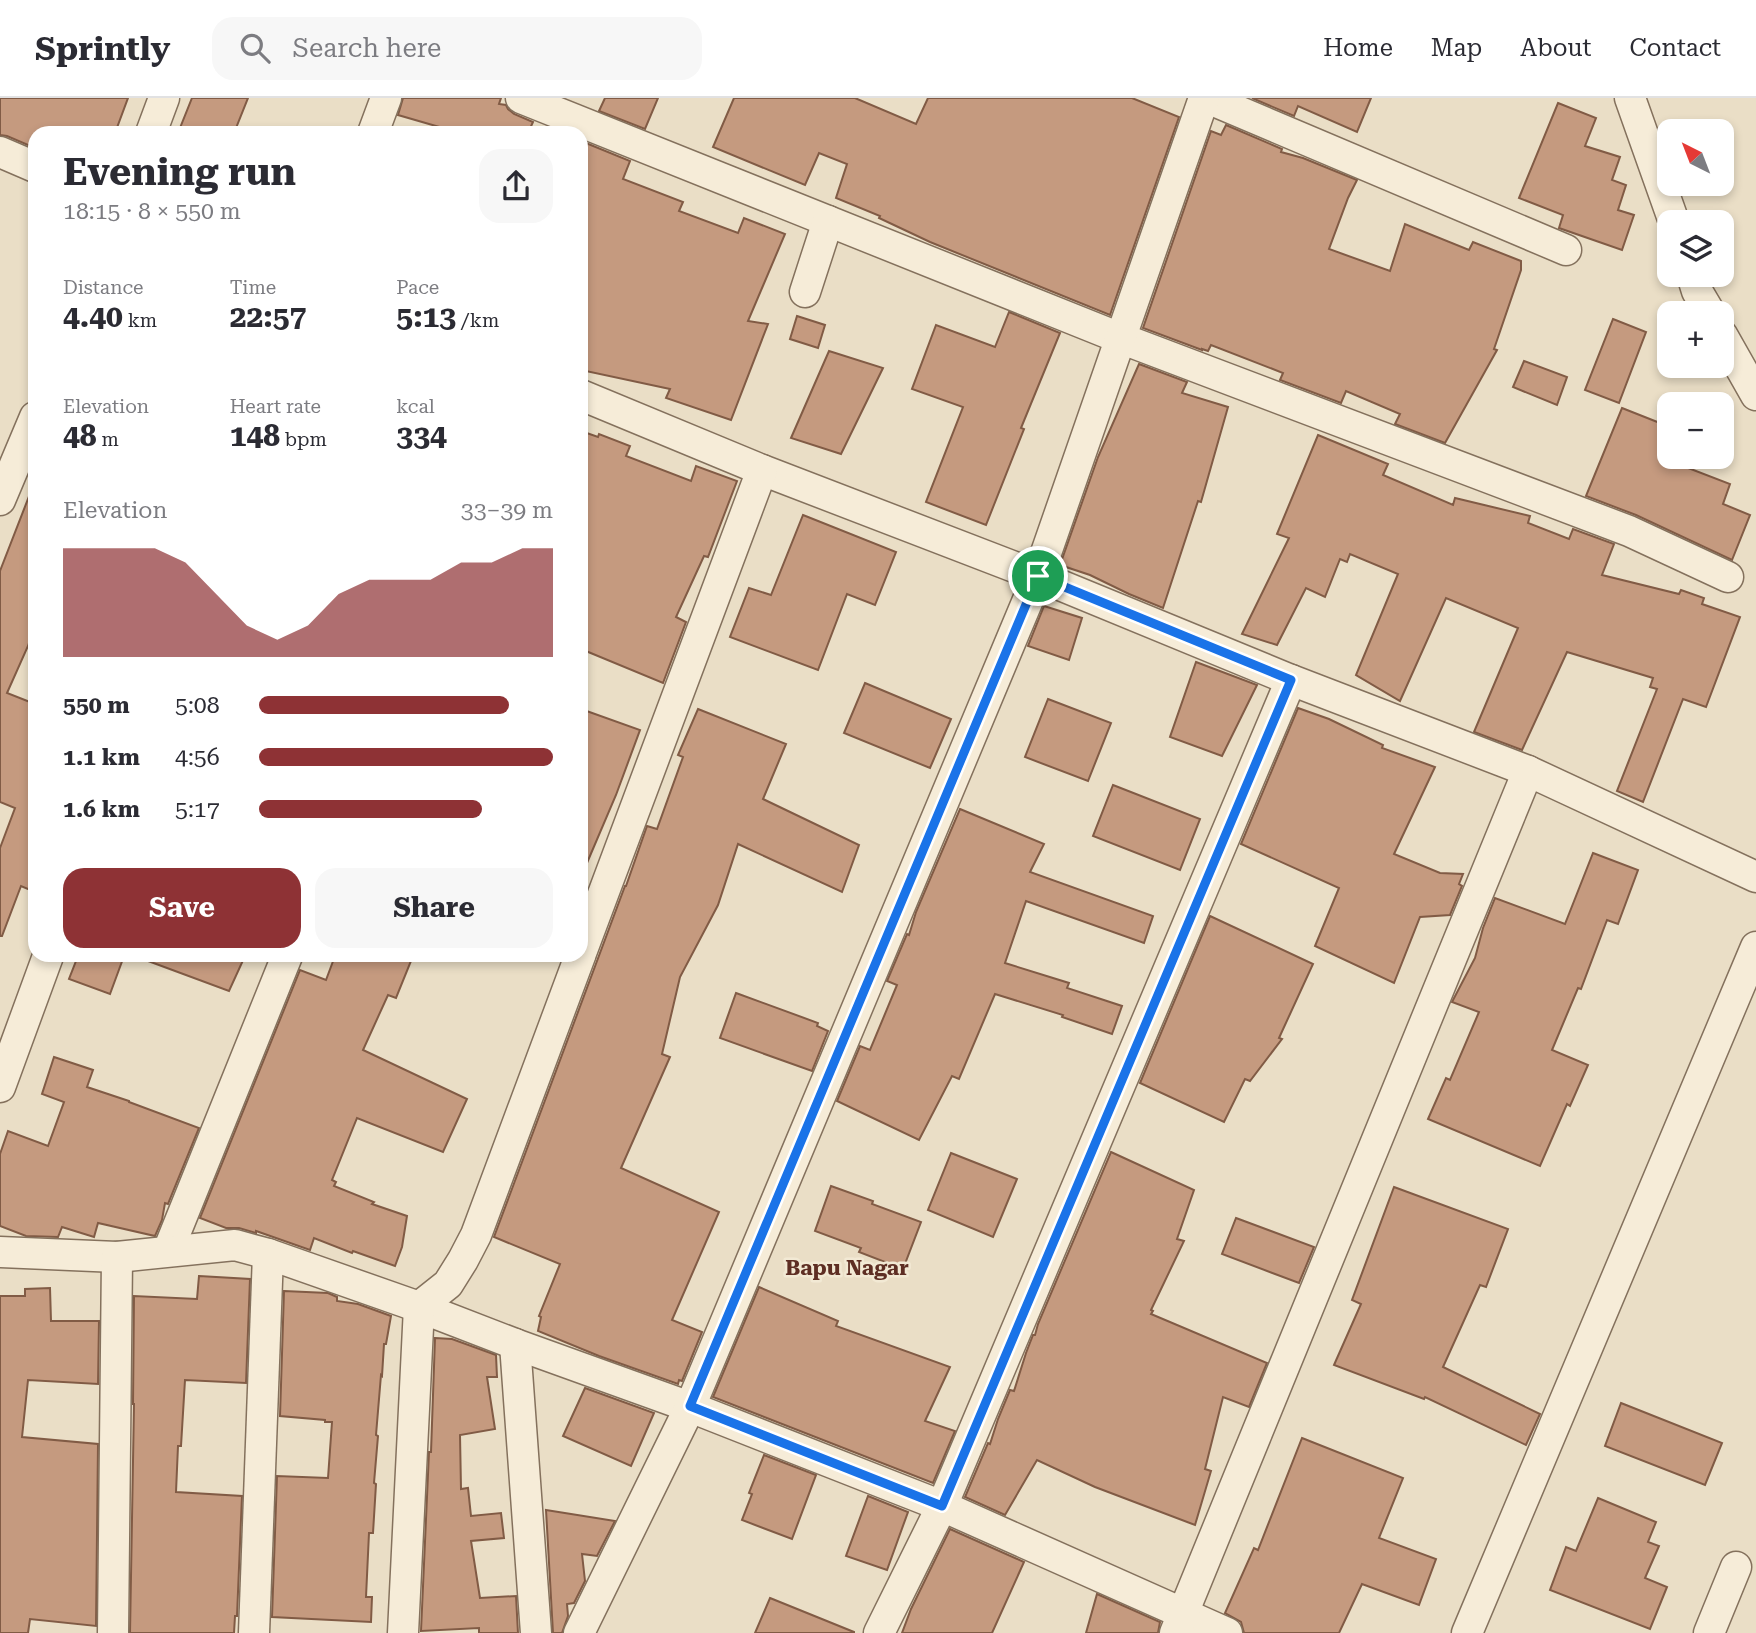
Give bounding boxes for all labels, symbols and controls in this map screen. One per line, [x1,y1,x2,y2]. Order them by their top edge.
search box [212,17,702,80]
text: Sprintly [35,29,170,68]
icon: search [236,29,274,67]
text: Search here [292,33,441,63]
text: Home [1323,34,1393,62]
text: Map [1431,34,1482,62]
text: About [1520,34,1591,62]
text: Contact [1629,34,1721,62]
north arrow [1657,119,1734,196]
map controls [1657,119,1734,469]
button: share [479,149,553,223]
text: Evening run [63,150,296,194]
text: 18:15 · 8 × 550 m [63,198,241,225]
button: layers [1657,210,1734,287]
text: Distance [63,276,143,299]
text: Time [230,276,276,299]
text: Pace [396,276,439,299]
text: 4.40 [63,299,123,334]
text: 22:57 [230,299,306,334]
text: 5:13 [396,299,456,334]
button: + [1657,301,1734,378]
text: km [123,309,157,332]
text: /km [456,309,499,332]
button: − [1657,392,1734,469]
text: Elevation [63,395,149,418]
text: Heart rate [230,395,321,418]
text: kcal [396,395,435,418]
text: 48 [63,418,97,453]
text: 148 [230,418,280,453]
text: 334 [396,418,447,453]
text: m [97,428,119,451]
text: bpm [280,428,327,451]
text: Elevation [63,497,167,524]
text: 33–39 m [461,497,553,524]
pin [1008,546,1068,606]
icon: arrive [1019,557,1057,595]
text: 550 m [63,692,130,719]
text: 5:08 [175,692,220,719]
text: 1.1 km [63,744,140,771]
text: 4:56 [175,744,220,771]
text: 1.6 km [63,796,140,823]
text: 5:17 [175,796,220,823]
button: Save [63,868,301,948]
button: Share [315,868,553,948]
district label: Bapu Nagar [785,1256,909,1280]

